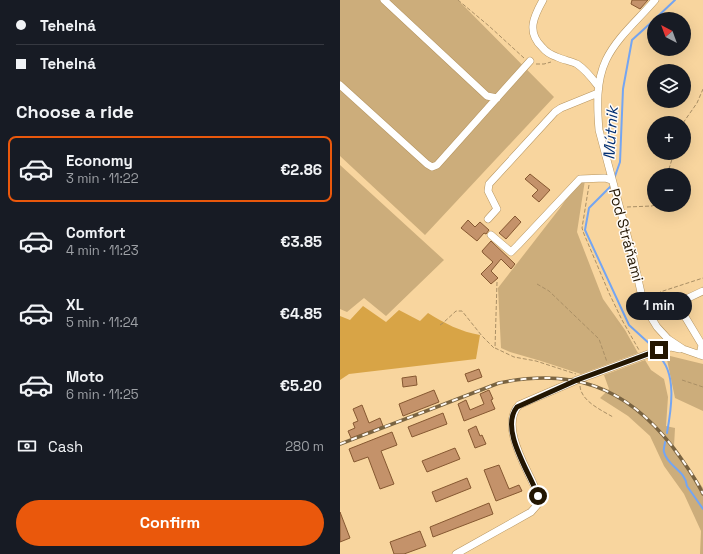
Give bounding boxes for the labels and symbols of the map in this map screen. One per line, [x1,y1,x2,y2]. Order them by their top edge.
north arrow [647,12,691,56]
water label: Mútnik [598,103,623,160]
street label: Pod Stráňami [605,186,648,284]
callout: 1 min [626,292,692,320]
route end [650,341,668,359]
route start [529,487,547,505]

